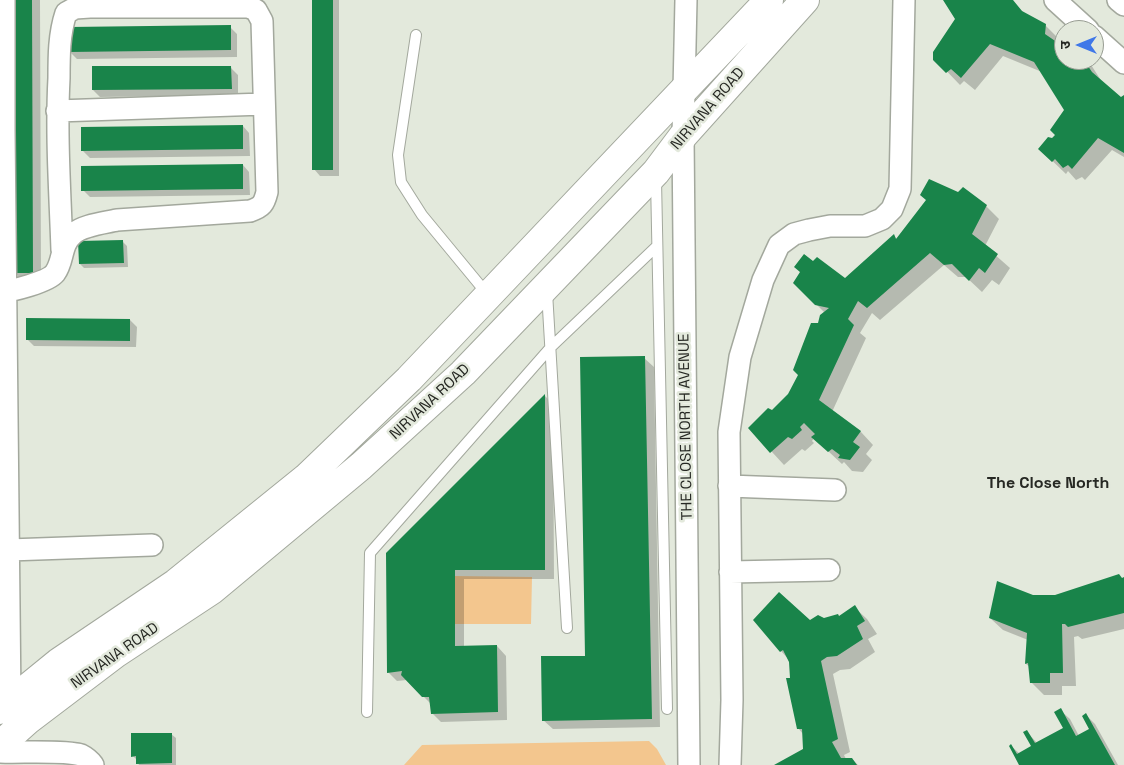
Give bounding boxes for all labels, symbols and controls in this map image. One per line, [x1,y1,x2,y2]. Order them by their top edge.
north arrow [1054,20,1104,70]
text: उ [1056,41,1074,49]
street label: NIRVANA ROAD [667,64,749,154]
street label: THE CLOSE NORTH AVENUE [675,334,697,520]
street label: NIRVANA ROAD [386,360,474,444]
district label: The Close North [987,474,1109,494]
street label: NIRVANA ROAD [68,619,162,693]

